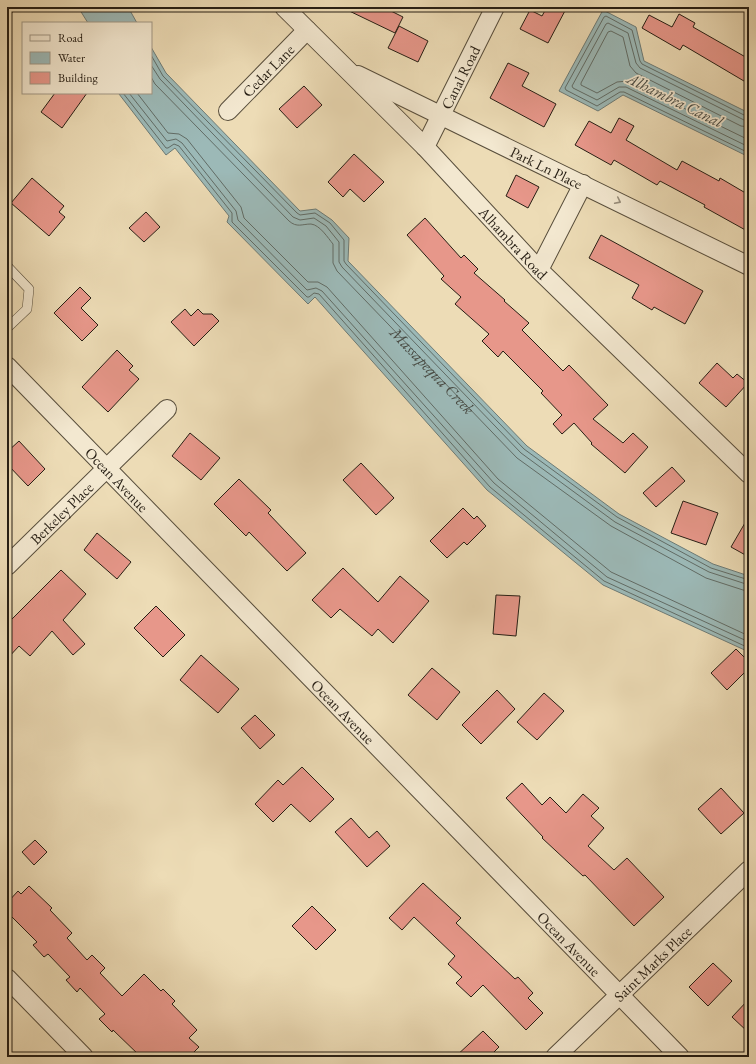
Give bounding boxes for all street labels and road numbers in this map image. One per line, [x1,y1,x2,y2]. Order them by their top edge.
street label: Cedar Lane [238,40,298,101]
street label: Canal Road [436,42,484,112]
street label: Park Ln Place [508,142,586,193]
street label: Alhambra Road [474,201,552,283]
street label: Ocean Avenue [81,443,153,516]
street label: Berkeley Place [26,477,97,548]
street label: Ocean Avenue [307,675,379,748]
street label: Ocean Avenue [534,907,605,980]
street label: Saint Marks Place [609,921,695,1005]

